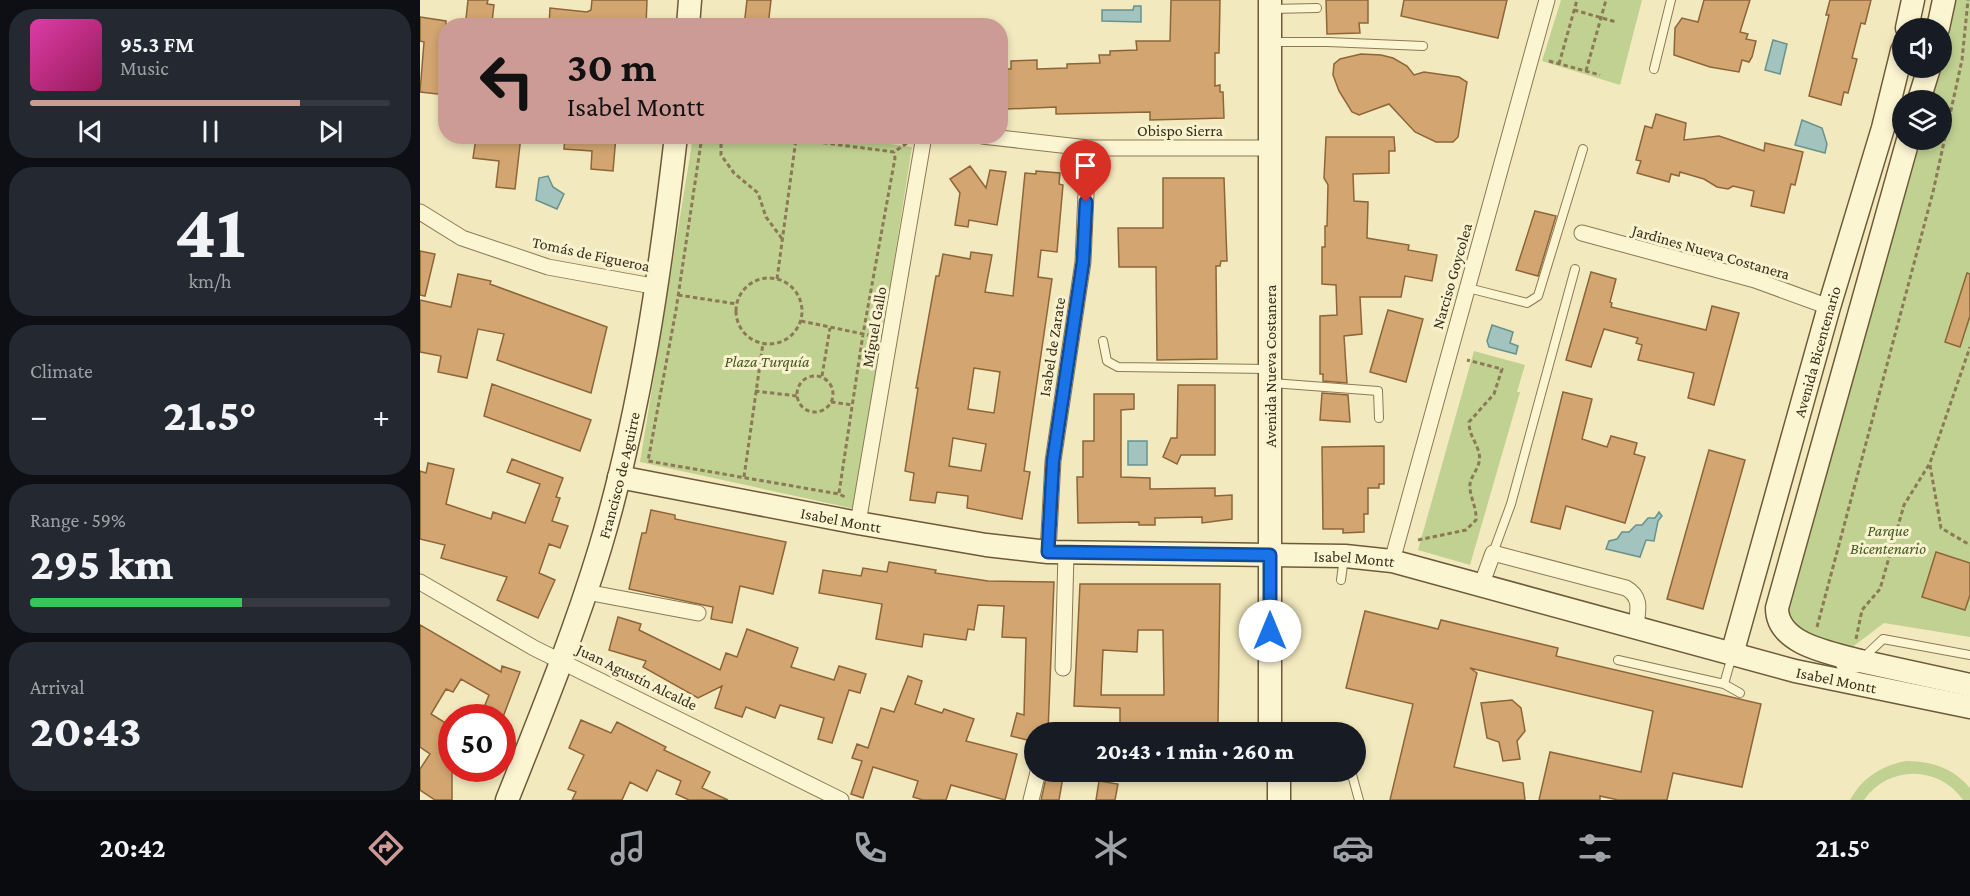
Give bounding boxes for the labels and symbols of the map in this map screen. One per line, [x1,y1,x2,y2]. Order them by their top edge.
street label: Obispo Sierra [1137,122,1224,140]
pin [1060,140,1111,202]
street label: Narciso Goycolea [1429,220,1476,331]
street label: Jardines Nueva Costanera [1628,221,1792,284]
street label: Tomás de Figueroa [530,233,652,276]
street label: Avenida Nueva Costanera [1262,284,1279,447]
street label: Avenida Bicentenario [1790,284,1843,419]
street label: Miguel Gallo [859,285,890,369]
street label: Isabel de Zarate [1036,296,1068,398]
park label: Plaza Turquía [725,353,810,371]
street label: Francisco de Aguirre [595,410,642,540]
street label: Isabel Montt [799,504,883,535]
park label: Parque Bicentenario [1850,522,1926,557]
street label: Isabel Montt [1314,547,1398,570]
position arrow [1238,599,1302,663]
street label: Juan Agustín Alcalde [572,640,700,714]
street label: Isabel Montt [1795,663,1879,696]
speed limit sign: 50 [438,704,516,782]

